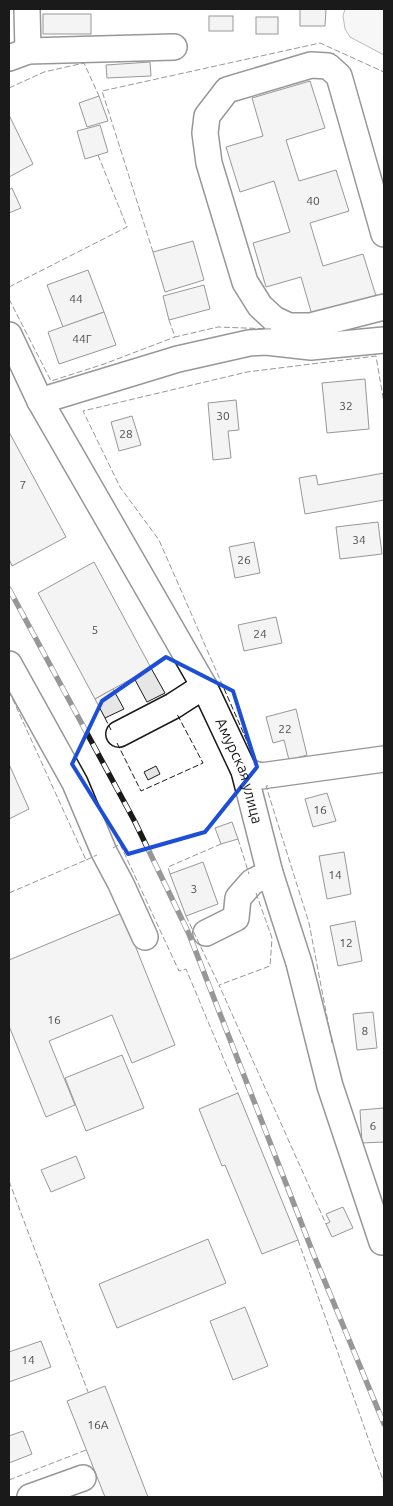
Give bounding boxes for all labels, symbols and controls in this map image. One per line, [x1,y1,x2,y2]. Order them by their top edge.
house number: 40 [306,194,320,207]
house number: 44 [69,292,83,305]
house number: 44Г [72,332,92,345]
house number: 32 [339,399,353,412]
house number: 30 [216,409,230,422]
house number: 28 [119,427,133,440]
house number: 7 [20,478,26,491]
house number: 34 [352,533,366,546]
house number: 26 [237,553,251,566]
house number: 5 [92,623,98,636]
house number: 24 [253,627,267,640]
street label: Амурская улица [212,715,266,825]
house number: 22 [278,722,292,735]
house number: 16 [313,803,327,816]
house number: 14 [328,868,342,881]
house number: 3 [191,882,197,895]
house number: 12 [339,936,353,949]
house number: 16 [47,1013,61,1026]
house number: 8 [362,1024,369,1037]
house number: 6 [370,1119,377,1132]
house number: 14 [21,1353,35,1366]
house number: 16А [87,1418,109,1431]

